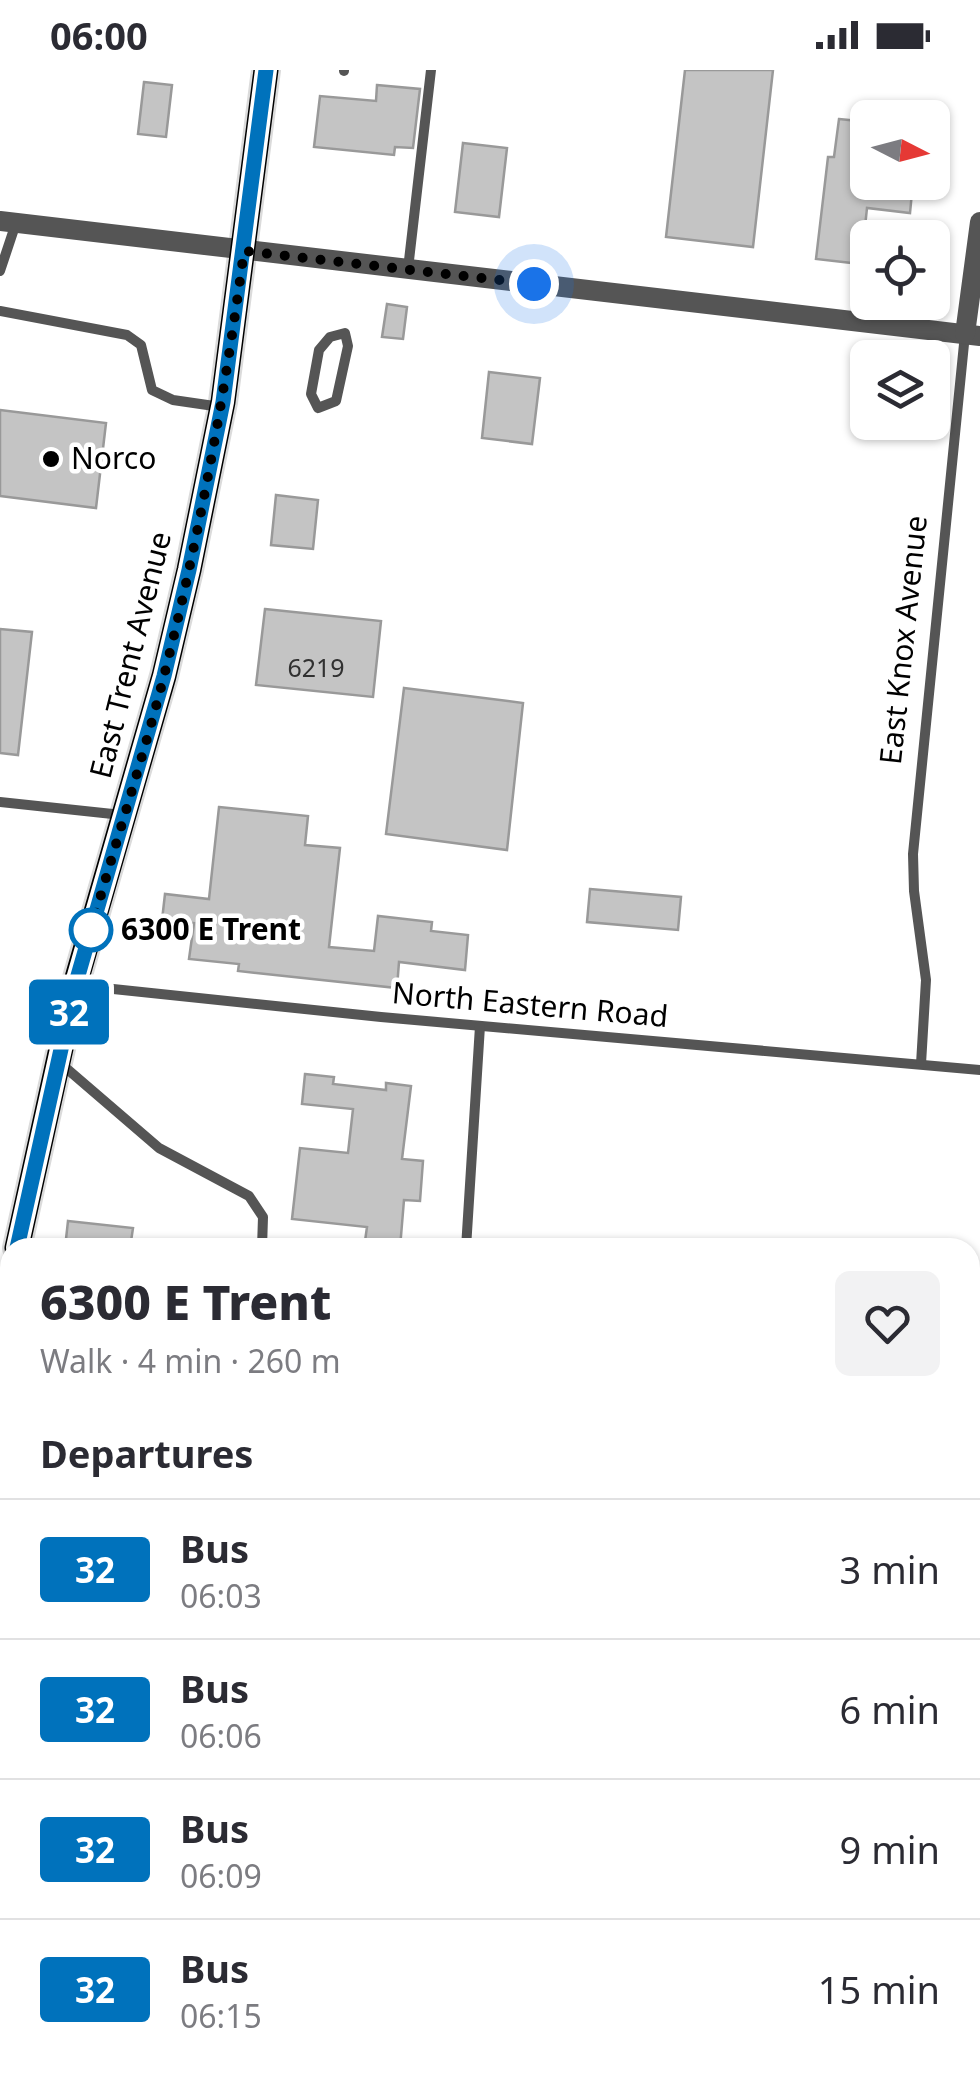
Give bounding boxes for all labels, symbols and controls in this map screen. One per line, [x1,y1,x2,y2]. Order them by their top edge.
text: 06:00 [50,9,148,61]
north arrow [850,100,950,200]
map controls [850,100,950,440]
button: locate [850,220,950,320]
your location [509,259,559,309]
button: layers [850,340,950,440]
place label: Norco [71,437,156,478]
marker: Norco [40,448,62,470]
street label: East Knox Avenue [869,513,936,766]
street label: East Trent Avenue [79,527,180,782]
house number: 6219 [287,650,345,684]
place label: 6300 E Trent [121,908,301,949]
marker: 6300 E Trent [70,909,112,951]
street label: North Eastern Road [390,971,670,1036]
line badge: 32 [24,980,114,1044]
text: 32 [49,989,89,1036]
text: 6300 E Trent [40,1269,331,1334]
button: heart [835,1271,940,1376]
text: Walk · 4 min · 260 m [40,1339,341,1382]
text: Departures [40,1427,253,1479]
text: Bus [180,1522,249,1574]
text: 3 min [840,1543,940,1595]
text: 32 [75,1546,115,1593]
text: 06:03 [180,1574,262,1617]
text: Bus [180,1662,249,1714]
text: 6 min [840,1683,940,1735]
text: 32 [75,1686,115,1733]
text: 06:06 [180,1714,262,1757]
text: Bus [180,1802,249,1854]
text: 9 min [840,1823,940,1875]
text: 32 [75,1826,115,1873]
text: 06:09 [180,1854,262,1897]
text: Bus [180,1942,249,1994]
text: 15 min [818,1963,940,2015]
text: 32 [75,1966,115,2013]
text: 06:15 [180,1994,262,2037]

